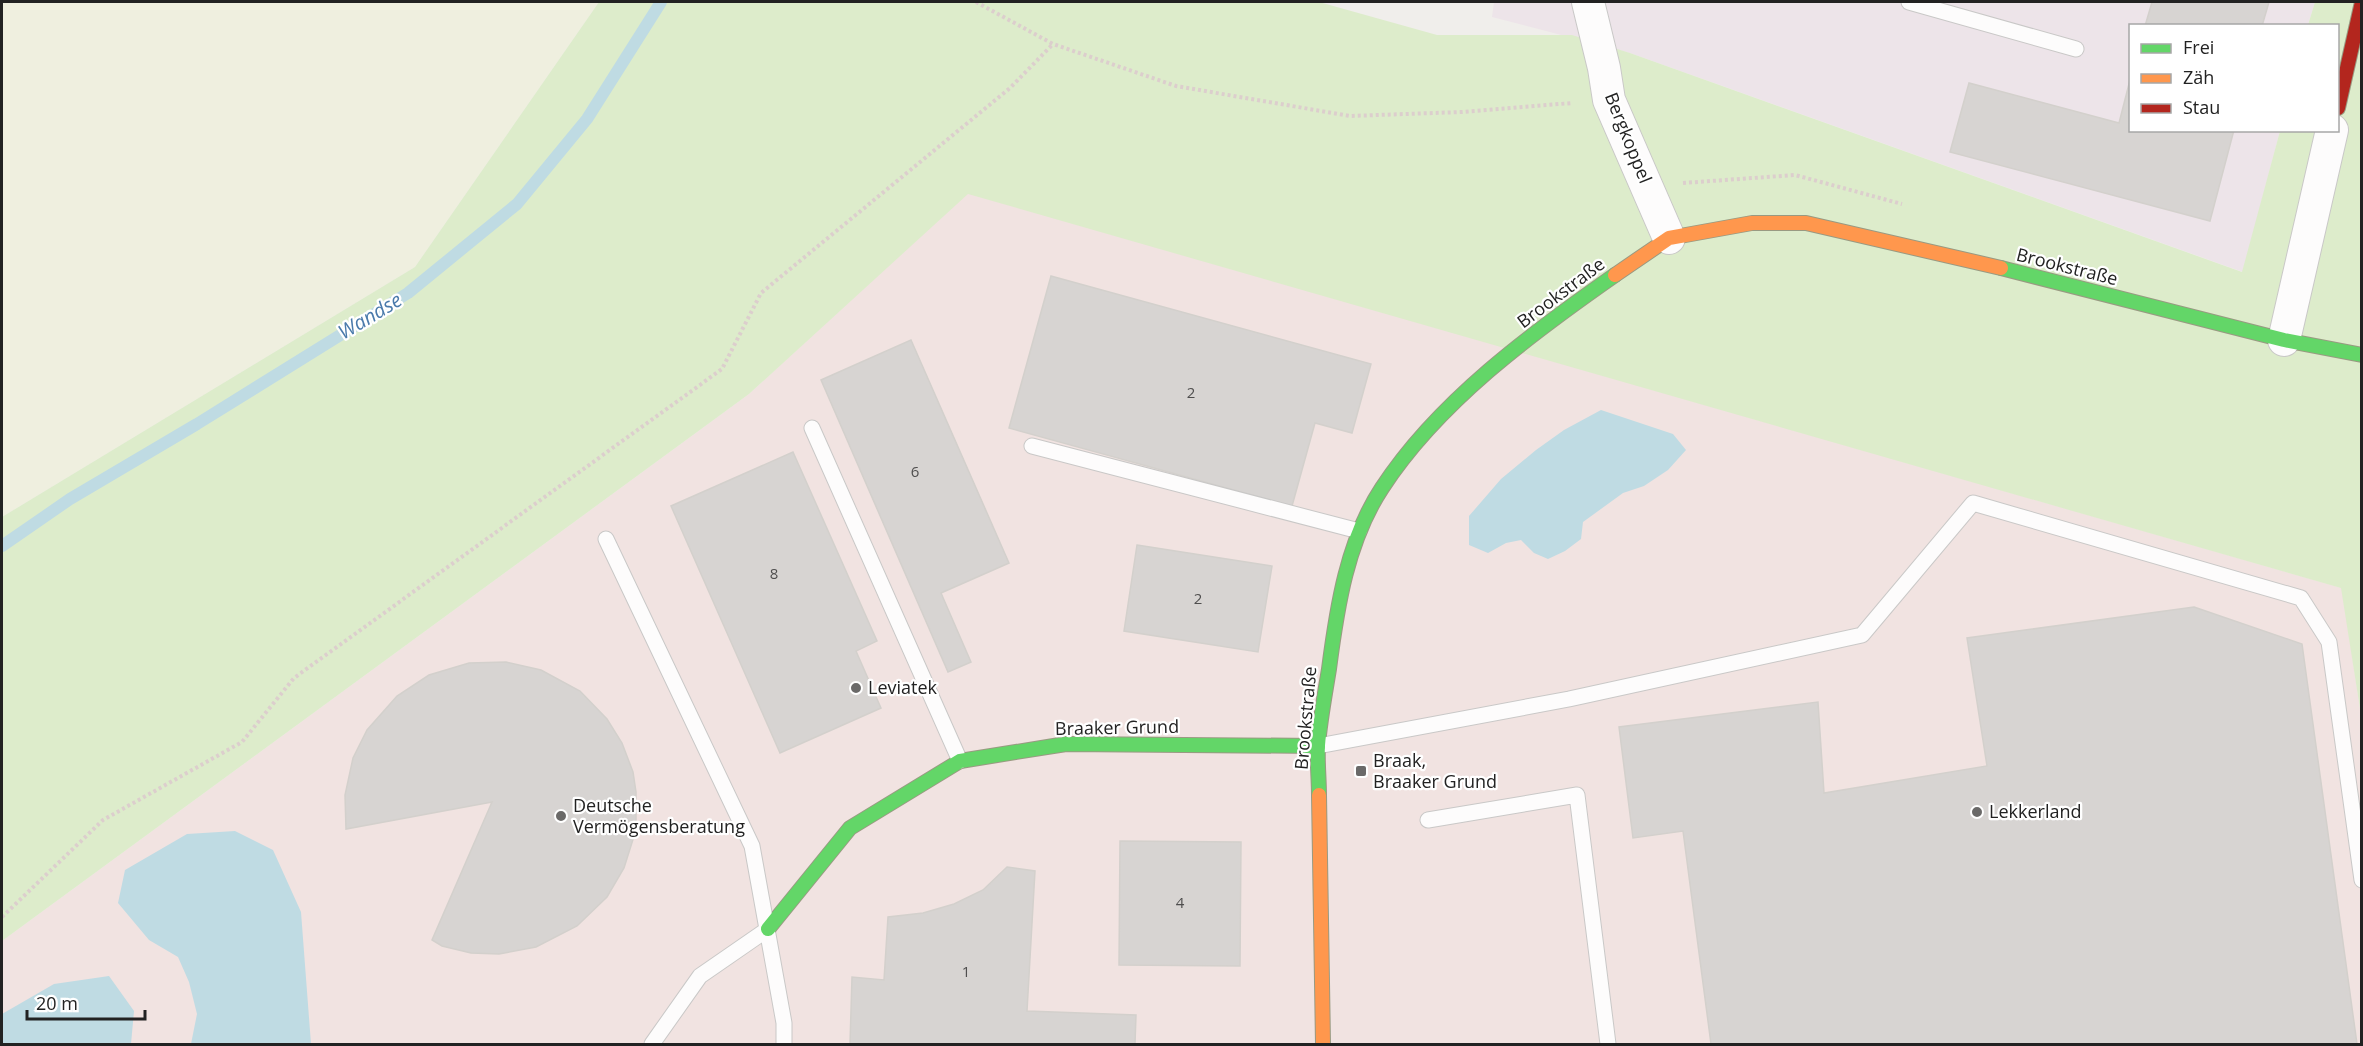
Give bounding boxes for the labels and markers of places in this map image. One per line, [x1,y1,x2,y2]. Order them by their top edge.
place label: Leviatek [868,675,938,699]
marker: Leviatek [849,681,863,695]
place label: Braak, Braaker Grund [1373,748,1497,793]
marker: Braak, Braaker Grund [1354,764,1368,778]
place label: Deutsche Vermögensberatung [573,793,745,838]
place label: Lekkerland [1989,799,2081,823]
marker: Lekkerland [1970,805,1984,819]
marker: Deutsche Vermögensberatung [554,809,568,823]

